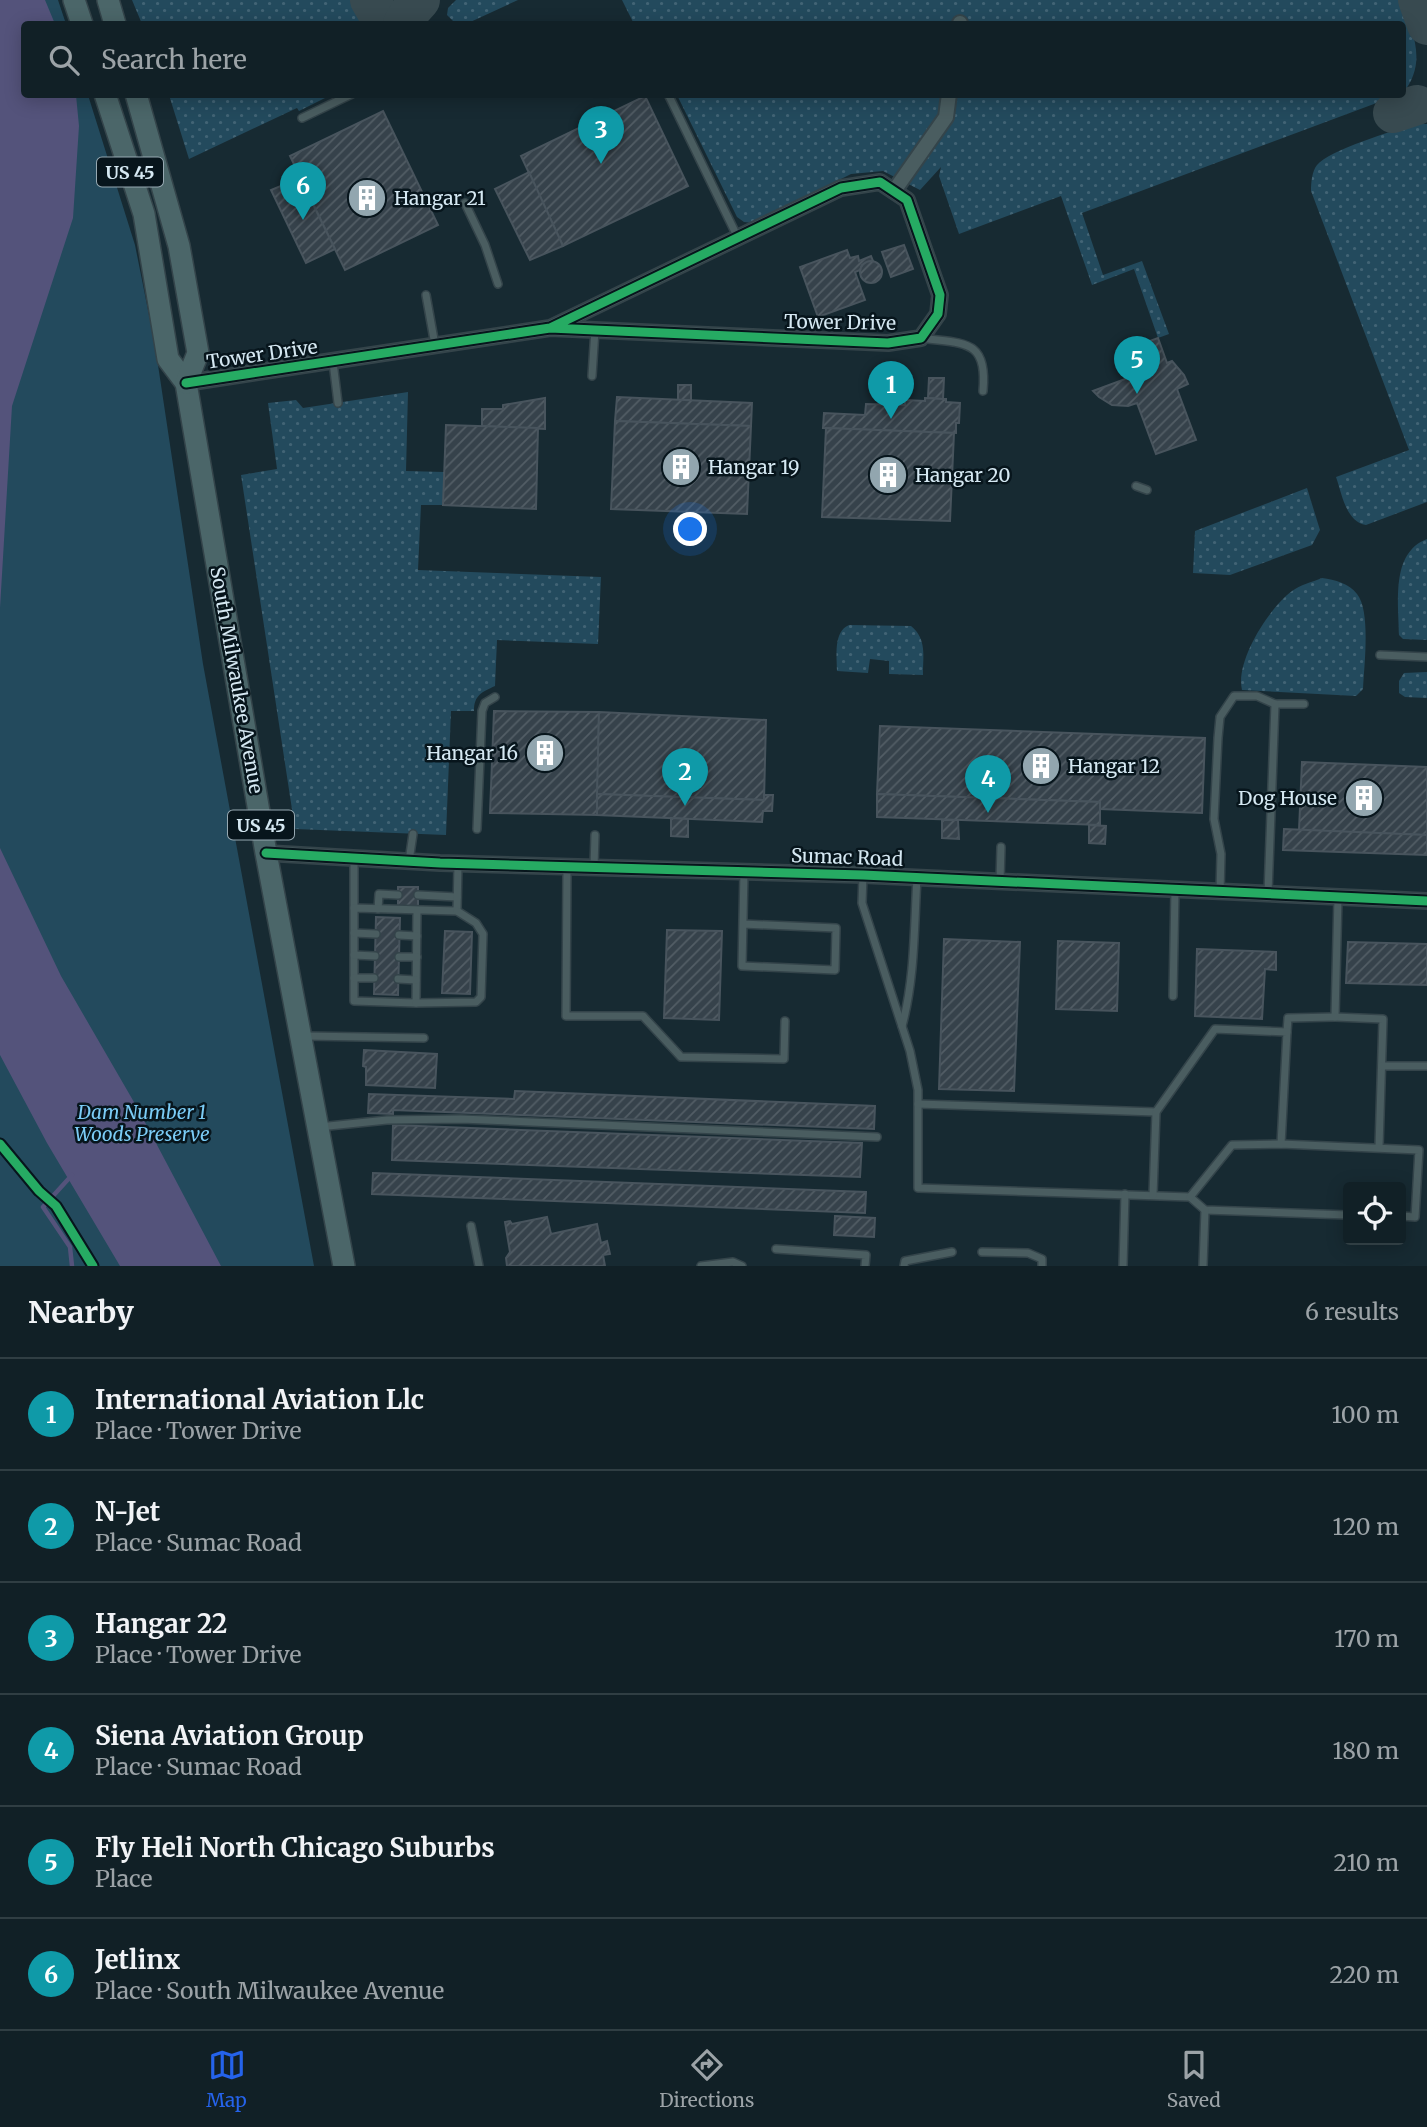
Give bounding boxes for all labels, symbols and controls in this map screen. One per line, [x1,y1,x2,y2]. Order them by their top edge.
search box [21,21,1406,98]
icon: search [45,41,83,79]
text: Search here [101,43,247,76]
pin: 3 [578,106,624,164]
road number: US 45 [97,158,163,187]
pin: 6 [280,162,326,220]
building icon: Hangar 21 [346,177,388,219]
place label: Hangar 21 [394,186,486,210]
street label: Tower Drive [784,309,896,335]
street label: Tower Drive [205,334,319,374]
pin: 5 [1114,336,1160,394]
pin: 1 [868,361,914,419]
building icon: Hangar 19 [660,446,702,488]
building icon: Hangar 20 [867,454,909,496]
place label: Hangar 19 [708,455,800,479]
place label: Hangar 20 [915,463,1011,487]
your location [673,512,707,546]
street label: South Milwaukee Avenue [205,565,269,795]
building icon: Hangar 16 [524,732,566,774]
place label: Hangar 16 [426,741,518,765]
building icon: Hangar 12 [1020,745,1062,787]
pin: 2 [662,748,708,806]
place label: Hangar 12 [1068,754,1160,778]
pin: 4 [965,755,1011,813]
building icon: Dog House [1343,777,1385,819]
place label: Dog House [1238,786,1337,810]
road number: US 45 [228,810,294,840]
street label: Sumac Road [791,843,903,871]
park label: Dam Number 1 Woods Preserve [74,1100,210,1146]
map controls [1343,1182,1406,1245]
button: locate [1343,1182,1406,1245]
text: Nearby [28,1293,134,1331]
text: 6 results [1305,1297,1399,1326]
text: International Aviation Llc [95,1383,424,1416]
text: 1 [46,1400,56,1429]
text: 100 m [1331,1400,1399,1429]
text: Place · Tower Drive [95,1416,301,1445]
text: N-Jet [95,1495,160,1528]
text: 2 [44,1512,58,1541]
text: 120 m [1333,1512,1399,1541]
text: Place · Sumac Road [95,1528,302,1557]
text: Hangar 22 [95,1607,227,1640]
text: 3 [44,1624,58,1653]
text: 170 m [1334,1624,1399,1653]
text: Place · Tower Drive [95,1640,301,1669]
text: Siena Aviation Group [95,1719,364,1752]
text: 4 [44,1736,58,1765]
text: 180 m [1333,1736,1399,1765]
text: Place · Sumac Road [95,1752,302,1781]
text: Fly Heli North Chicago Suburbs [95,1831,495,1864]
text: 5 [44,1848,58,1877]
text: 210 m [1334,1848,1399,1877]
text: Place [95,1864,152,1893]
text: Jetlinx [95,1943,180,1976]
text: 6 [44,1960,58,1989]
text: 220 m [1329,1960,1399,1989]
text: Place · South Milwaukee Avenue [95,1976,444,2005]
tab: Map [206,2046,247,2112]
tab: Directions [659,2046,754,2112]
tab: Saved [1167,2046,1221,2112]

